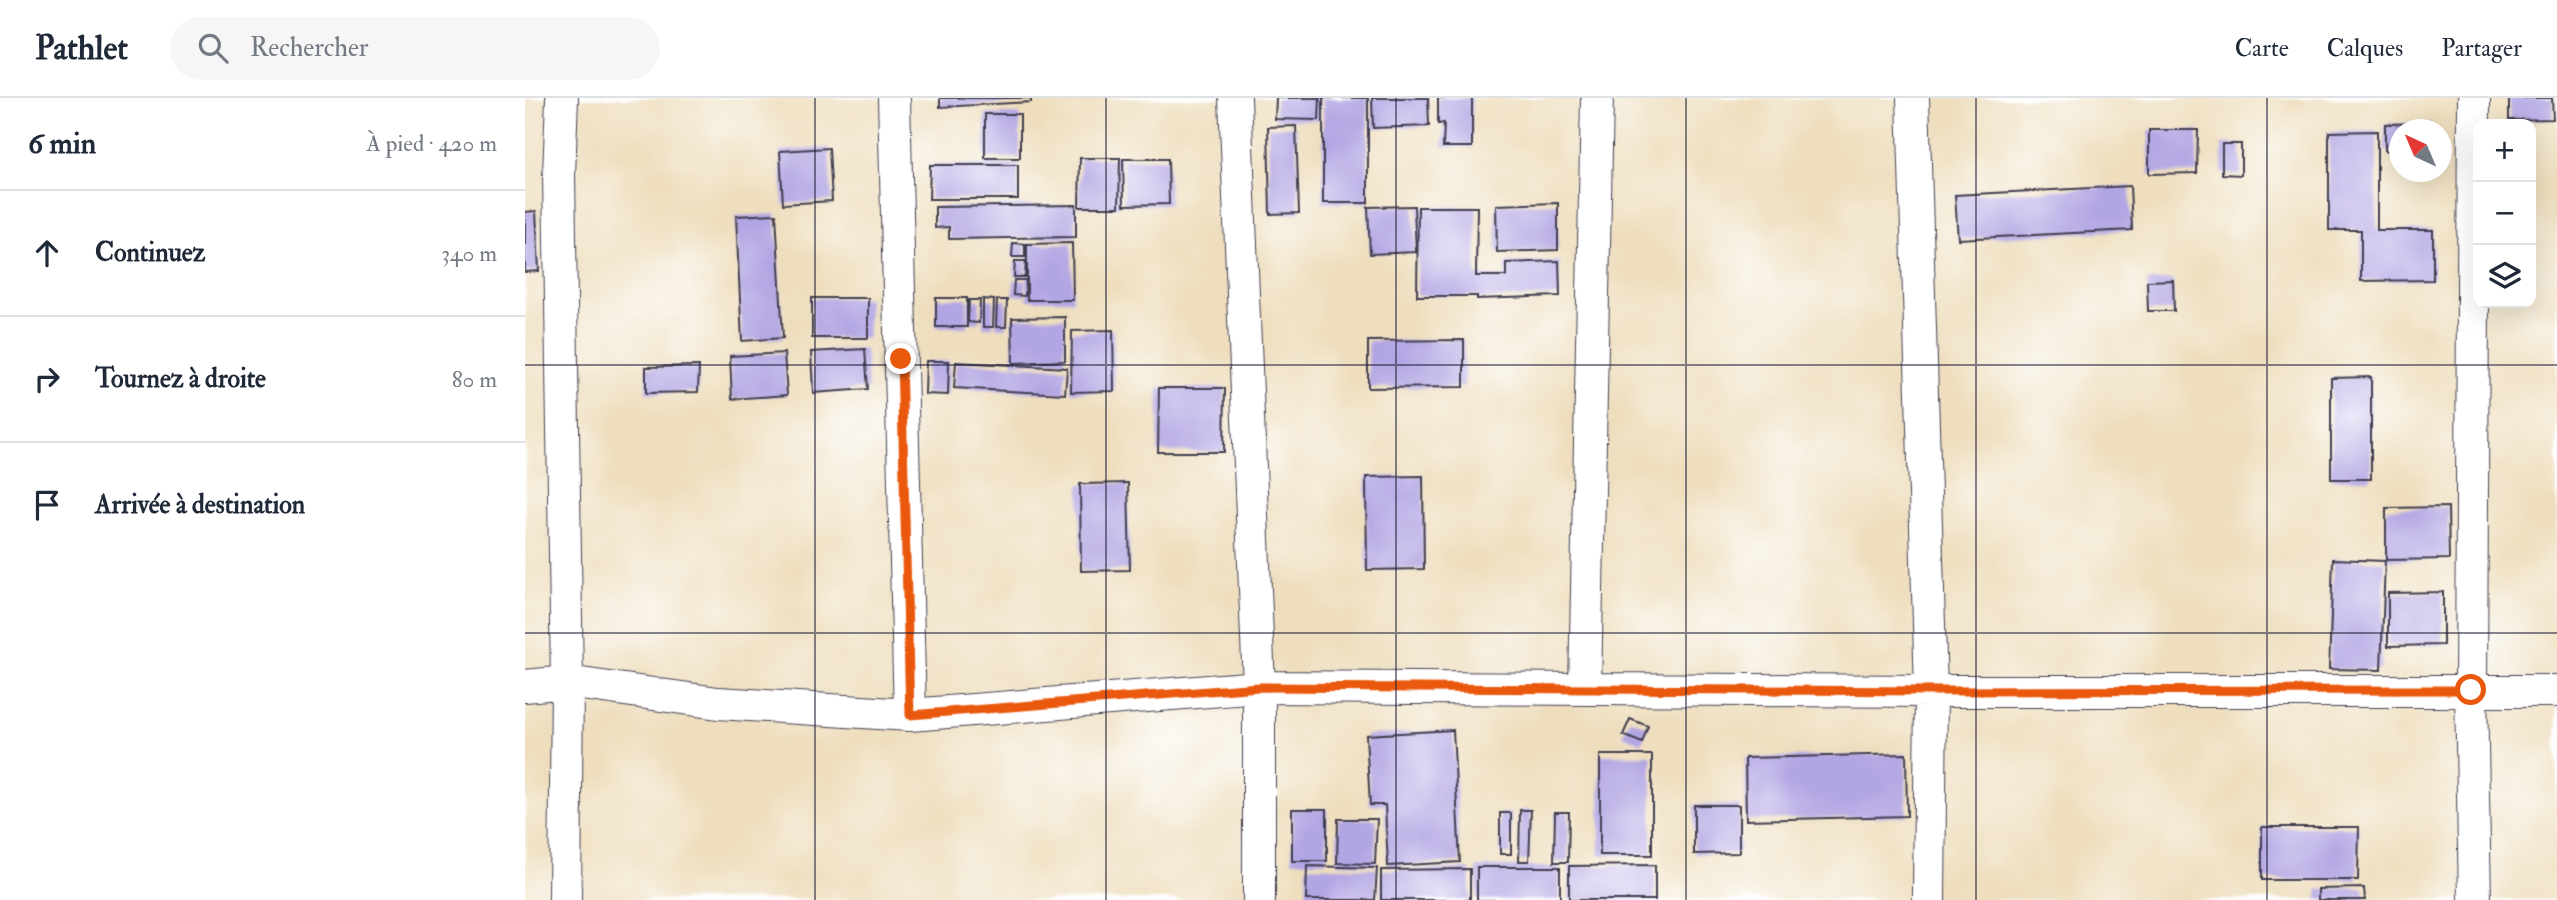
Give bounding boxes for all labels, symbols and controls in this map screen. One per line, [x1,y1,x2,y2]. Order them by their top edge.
search box [170,17,660,80]
text: Pathlet [35,28,128,69]
icon: search [194,29,232,67]
text: Rechercher [250,32,368,64]
text: Carte [2235,33,2289,64]
text: Calques [2327,33,2403,64]
text: Partager [2441,33,2522,64]
north arrow [2389,119,2452,182]
map controls [2473,119,2536,308]
button: + [2473,119,2536,182]
text: 6 min [28,125,96,162]
text: À pied · 420 m [366,129,497,158]
button: − [2473,182,2536,245]
icon: ahead [28,234,66,272]
text: Continuez [95,237,205,269]
text: 340 m [441,239,497,268]
button: layers [2473,245,2536,308]
route end [885,343,916,374]
icon: right [28,360,66,398]
text: Tournez à droite [95,363,266,395]
text: 80 m [452,365,497,394]
icon: arrive [28,486,66,524]
text: Arrivée à destination [95,489,305,521]
route start [2455,674,2486,705]

